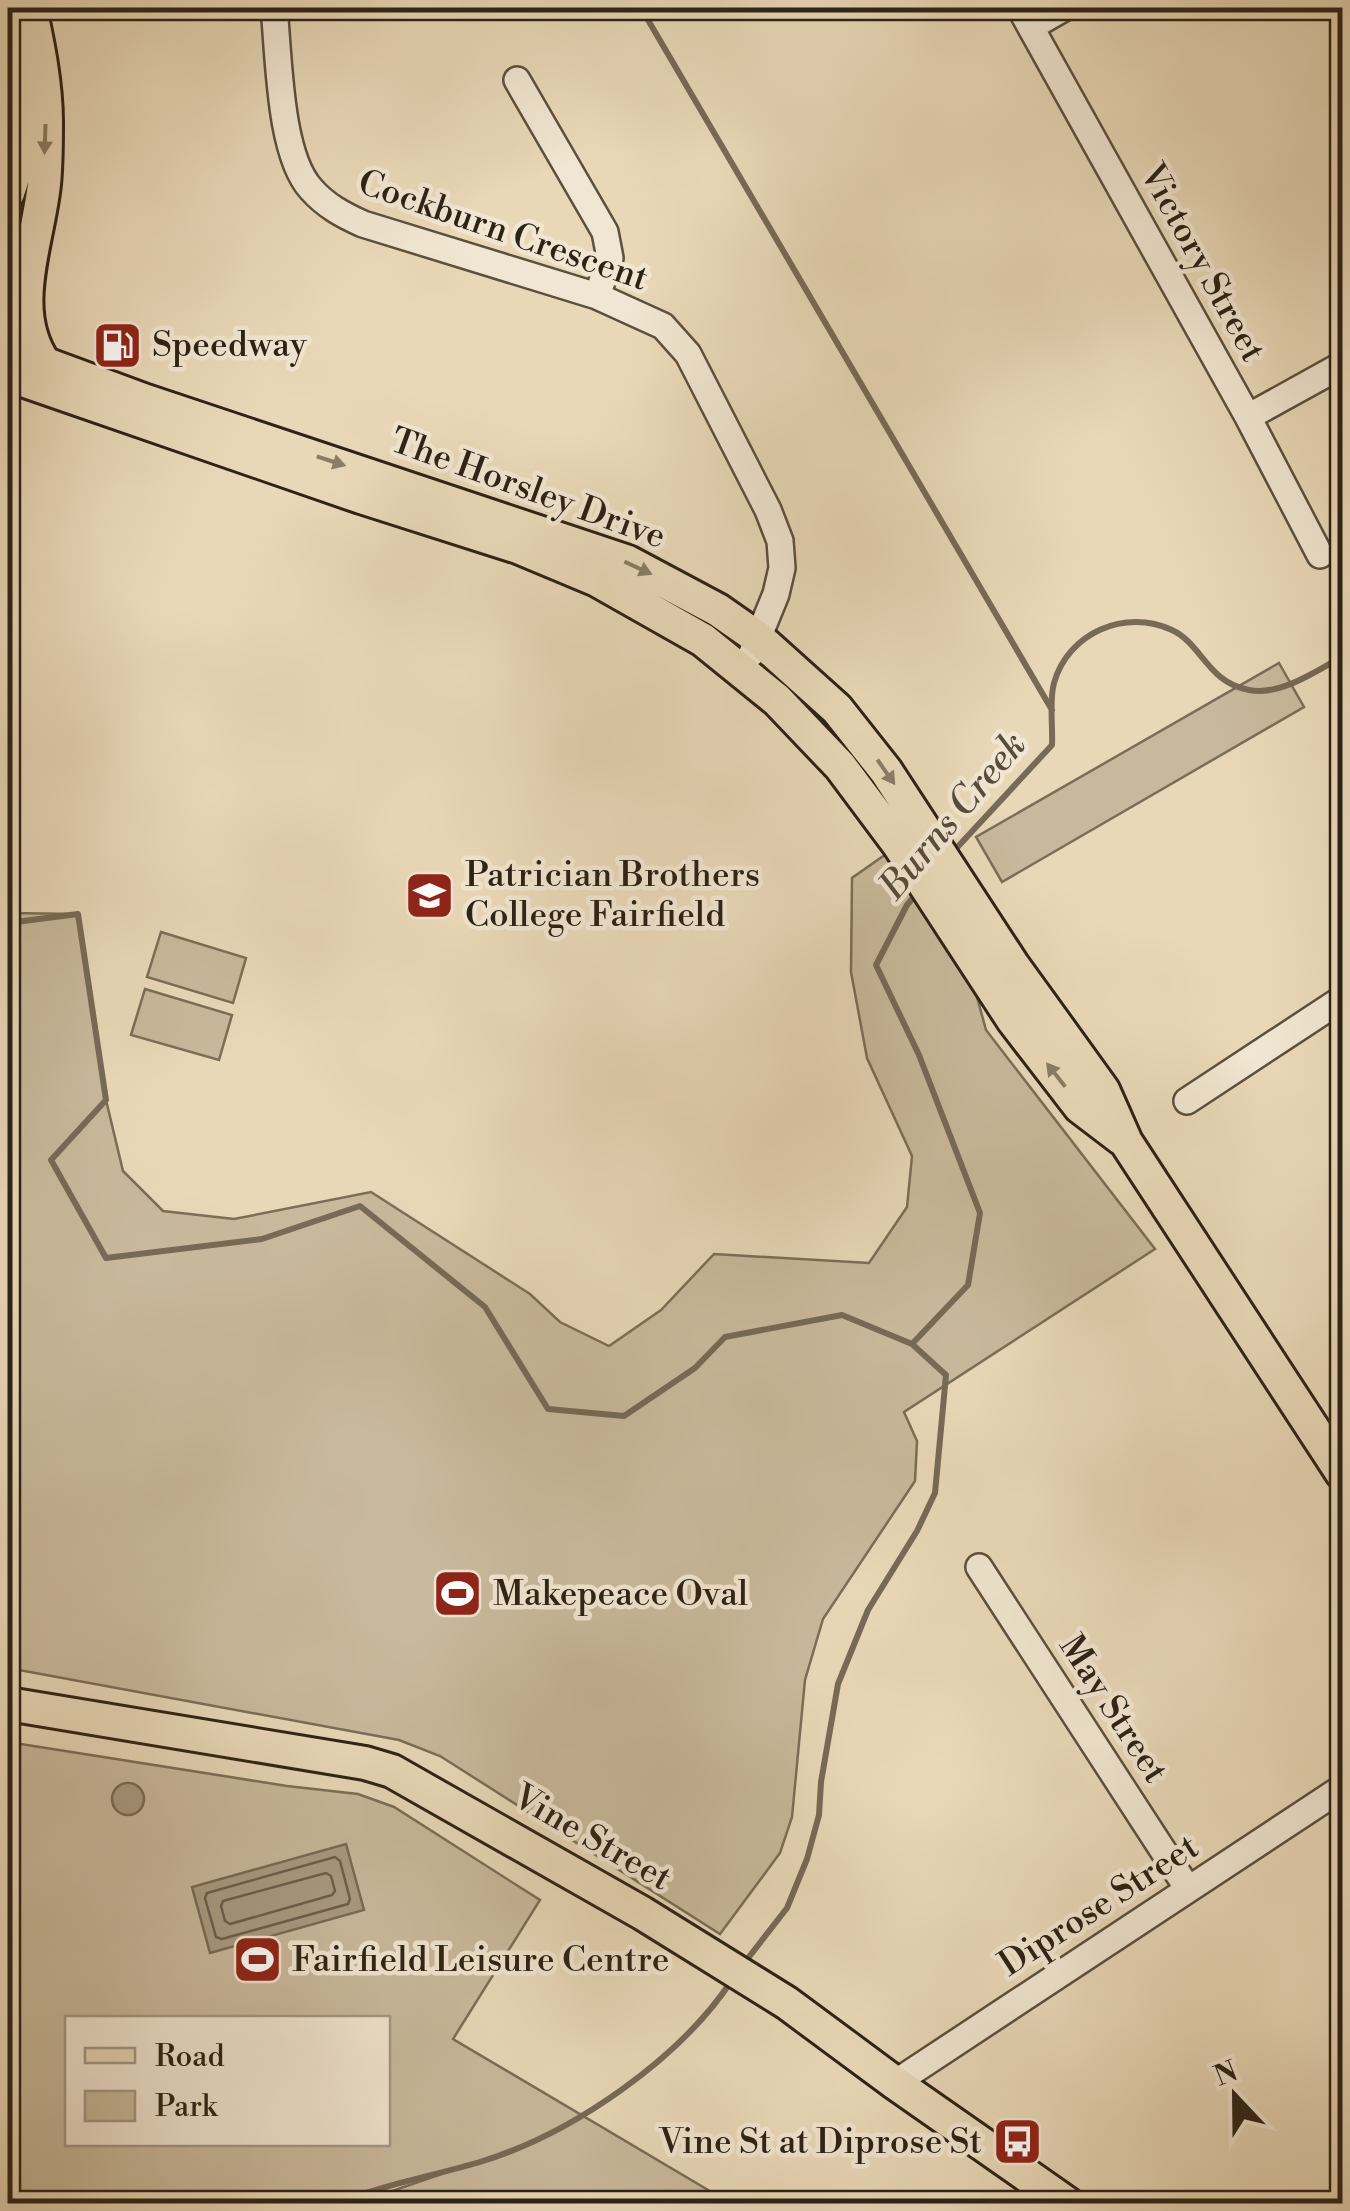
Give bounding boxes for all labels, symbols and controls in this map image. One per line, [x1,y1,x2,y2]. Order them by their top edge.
one-way arrow [37,123,53,155]
street label: Victory Street [1129,156,1274,369]
street label: Cockburn Crescent [352,161,654,301]
fuel station icon: Speedway [91,319,143,371]
place label: Speedway [152,324,308,367]
street label: The Horsley Drive [385,419,671,559]
one-way arrow [317,455,347,470]
one-way arrow [624,559,653,576]
water label: Burns Creek [869,723,1037,910]
one-way arrow [876,758,895,785]
place label: Patrician Brothers College Fairfield [465,854,760,937]
school or university icon: Patrician Brothers College Fairfield [404,869,456,921]
one-way arrow [1046,1062,1066,1088]
sports icon: Makepeace Oval [432,1568,484,1620]
place label: Makepeace Oval [493,1573,748,1616]
street label: May Street [1049,1627,1177,1791]
street label: Vine Street [504,1775,679,1900]
street label: Diprose Street [991,1826,1207,1986]
sports icon: Fairfield Leisure Centre [231,1934,283,1986]
place label: Fairfield Leisure Centre [292,1939,669,1982]
legend [65,2016,390,2146]
text: Road [155,2038,225,2076]
north arrow [1185,2046,1285,2146]
text: N [1209,2054,1243,2095]
text: Park [155,2088,219,2126]
bus stop icon: Vine St at Diprose St [991,2116,1043,2168]
place label: Vine St at Diprose St [658,2121,982,2164]

